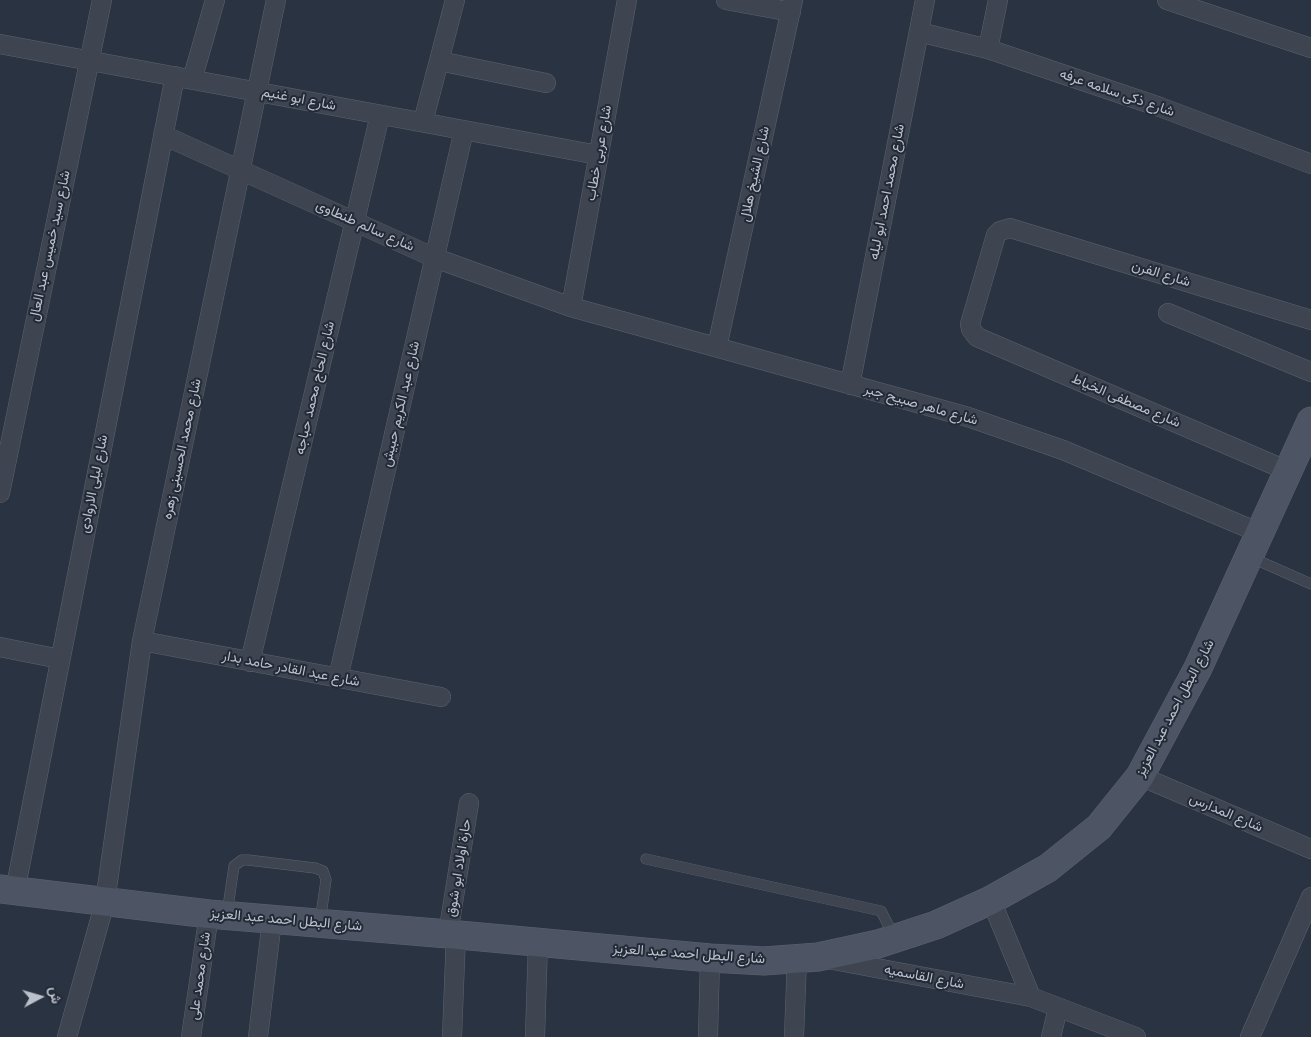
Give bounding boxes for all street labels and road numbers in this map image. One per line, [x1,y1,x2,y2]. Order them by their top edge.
street label: شارع ذكى سلامه عرفه [1057,65,1177,121]
street label: شارع ابو غنيم [261,84,337,114]
street label: شارع عربى خطاب [582,104,616,202]
street label: شارع محمد احمد ابو ليله [866,123,908,261]
street label: شارع الشيخ هلال [737,125,773,223]
street label: شارع سيد خميس عبد العال [26,169,74,323]
street label: شارع سالم طنطاوى [313,197,417,255]
street label: شارع الفرن [1130,257,1192,291]
street label: شارع الحاج محمد حباجه [292,320,338,456]
street label: شارع عبد الكريم حبيش [378,339,424,469]
street label: شارع مصطفى الخياط [1069,371,1183,431]
street label: شارع محمد الحسينى زهره [159,377,205,521]
street label: شارع ماهر صبيح جبر [862,381,980,429]
street label: شارع ليلى الاروادى [76,433,112,535]
street label: شارع البطل احمد عبد العزيز [1132,637,1218,779]
street label: شارع عبد القادر حامد بدار [221,647,361,691]
street label: شارع المدارس [1187,790,1265,836]
street label: حارة اولاد ابو شوق [443,818,475,918]
street label: شارع البطل احمد عبد العزيز [209,905,363,935]
street label: شارع محمد على [185,931,215,1021]
street label: شارع البطل احمد عبد العزيز [612,940,766,968]
street label: شارع القاسميه [883,961,965,993]

